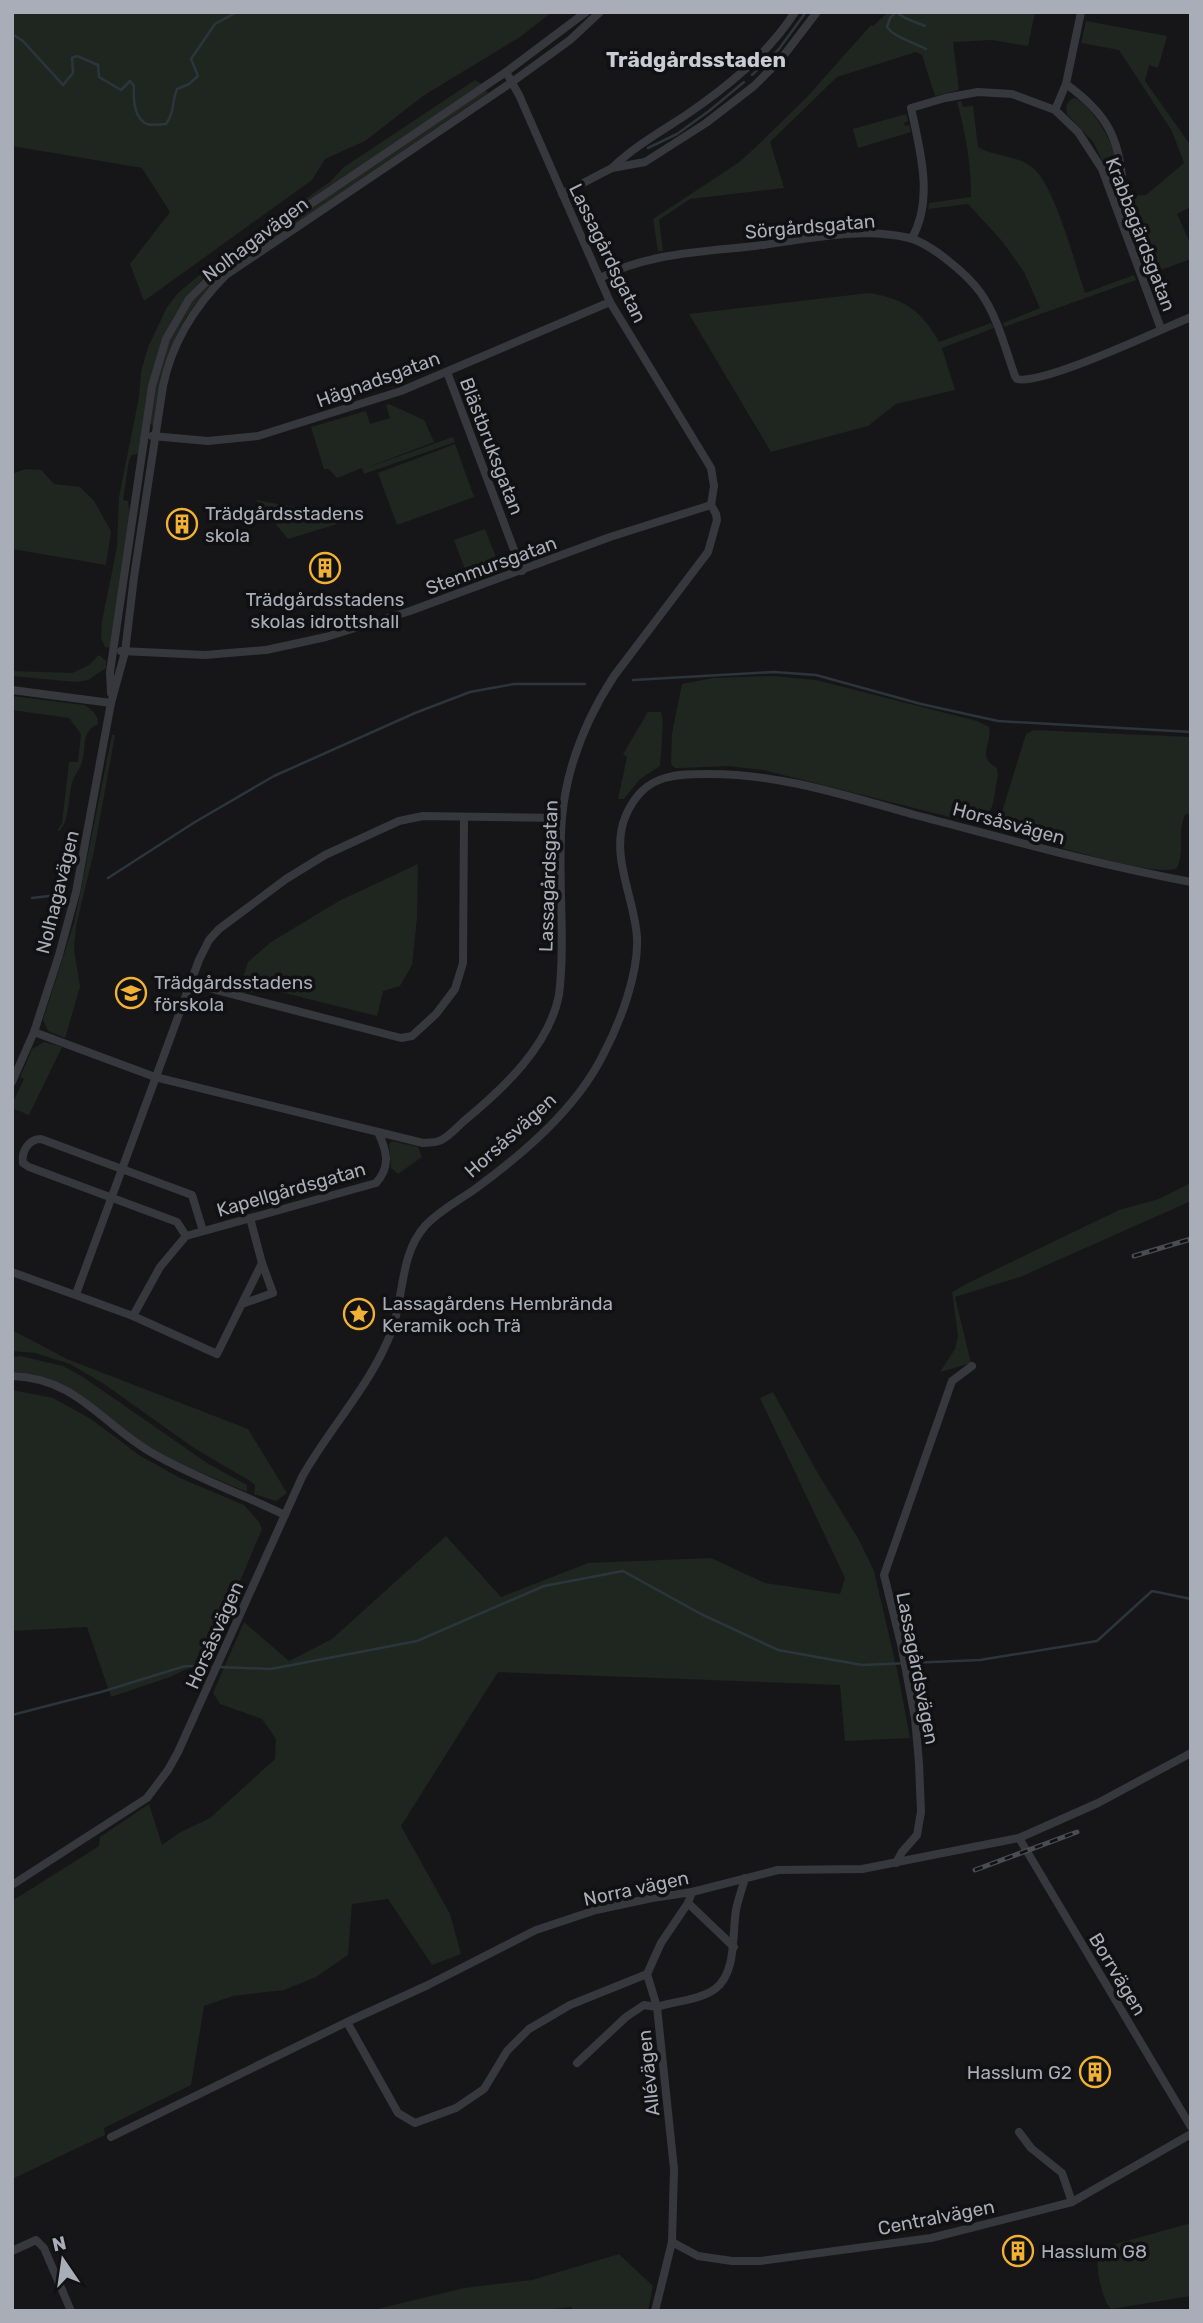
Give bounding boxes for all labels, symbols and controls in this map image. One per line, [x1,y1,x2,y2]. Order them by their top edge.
district label: Trädgårdsstaden [606,47,786,72]
street label: Krabbagärdsgatan [1101,154,1180,314]
street label: Lassagårdsgatan [564,180,651,327]
street label: Nolhagavägen [198,192,313,287]
street label: Sörgårdsgatan [744,209,876,244]
street label: Hägnadsgatan [313,347,443,412]
street label: Blästbruksgatan [455,374,528,518]
place label: Trädgårdsstadens skola [205,502,364,547]
building icon: Trädgårdsstadens skola [165,507,199,541]
street label: Stenmursgatan [422,531,560,600]
building icon: Trädgårdsstadens skolas idrottshall [308,551,342,585]
place label: Trädgårdsstadens skolas idrottshall [246,588,404,633]
street label: Horsåsvägen [950,797,1068,850]
street label: Lassagårdsgatan [534,800,563,952]
street label: Nolhagavägen [31,828,84,956]
place label: Trädgårdsstadens förskola [154,971,313,1016]
school or university icon: Trädgårdsstadens förskola [114,976,148,1010]
street label: Horsåsvägen [460,1088,561,1183]
street label: Kapellgårdsgatan [214,1157,368,1222]
place label: Lassagårdens Hembrända Keramik och Trä [382,1292,613,1337]
place icon: Lassagårdens Hembrända Keramik och Trä [342,1297,376,1331]
street label: Horsåsvägen [180,1578,248,1693]
street label: Lassagårdsvägen [891,1590,944,1746]
street label: Norra vägen [581,1866,691,1911]
street label: Borrvägen [1084,1929,1151,2020]
street label: Allévägen [633,2029,664,2117]
building icon: Hasslum G2 [1078,2055,1112,2089]
place label: Hasslum G2 [967,2061,1072,2084]
street label: Centralvägen [876,2195,996,2240]
north arrow [28,2225,98,2295]
text: N [50,2231,69,2257]
building icon: Hasslum G8 [1001,2234,1035,2268]
place label: Hasslum G8 [1041,2240,1147,2263]

